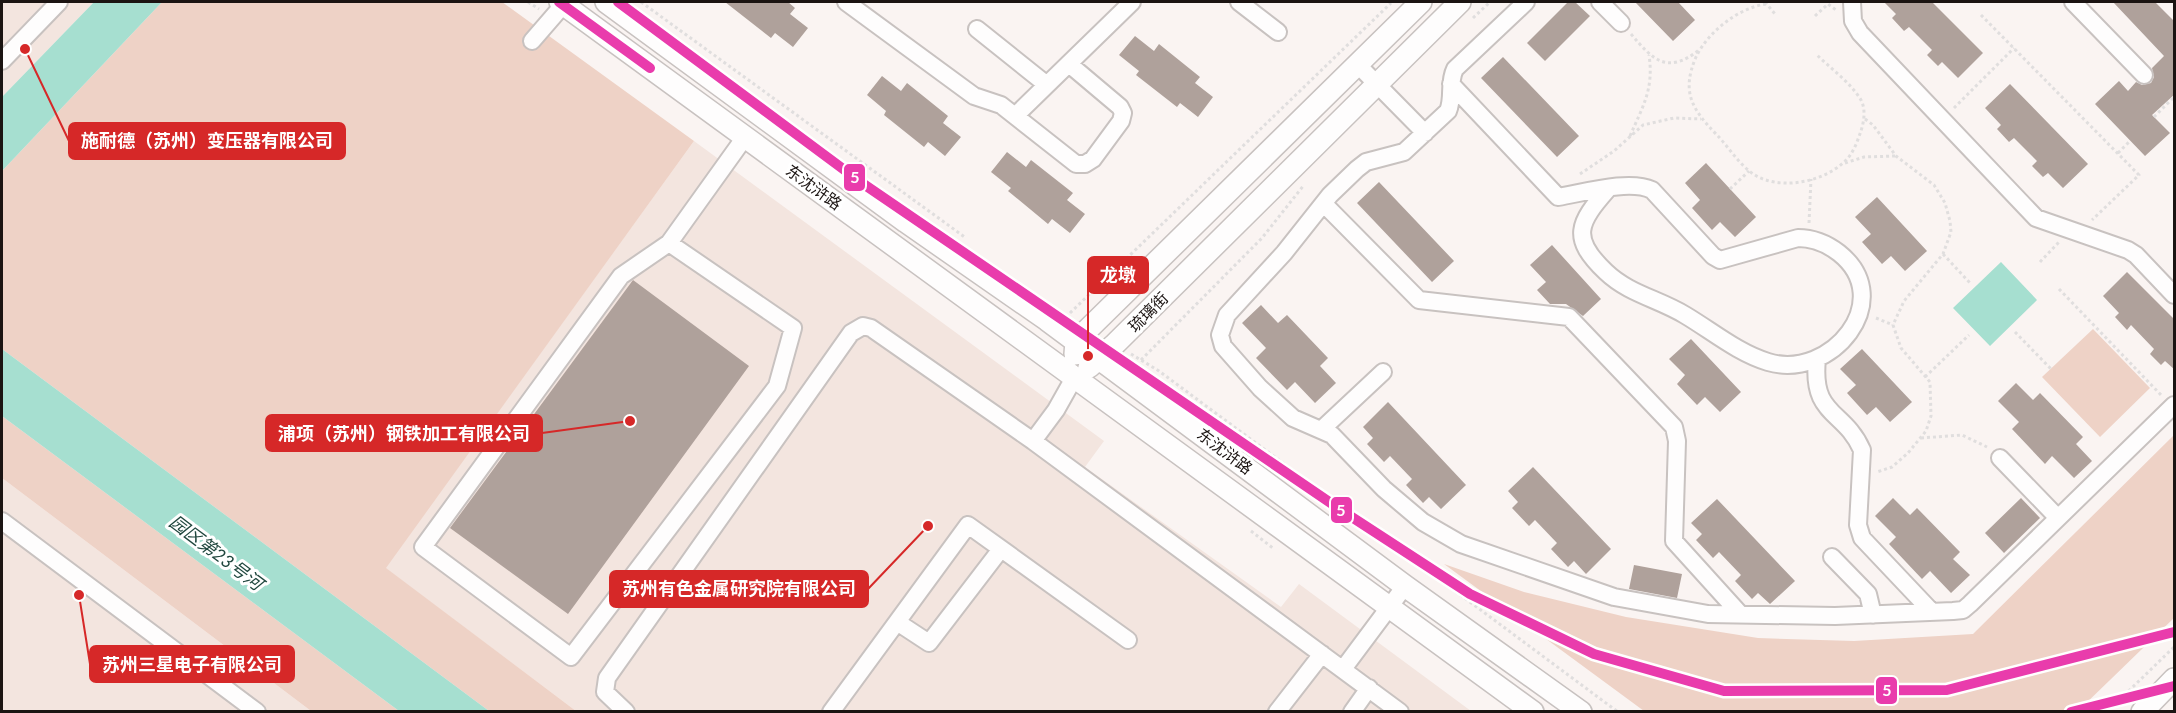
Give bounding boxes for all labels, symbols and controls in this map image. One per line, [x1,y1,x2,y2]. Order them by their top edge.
callout: 施耐德（苏州）变压器有限公司 [69,123,345,159]
text: 施耐德（苏州）变压器有限公司 [81,129,333,151]
street label: 东沈浒路 [783,160,846,213]
line badge: 5 [843,163,866,192]
text: 5 [850,167,860,186]
callout: 龙墩 [1088,257,1148,293]
text: 龙墩 [1100,263,1136,285]
street label: 琉璃街 [1124,288,1171,335]
callout: 浦项（苏州）钢铁加工有限公司 [266,415,542,451]
text: 浦项（苏州）钢铁加工有限公司 [278,422,530,444]
street label: 东沈浒路 [1194,424,1257,477]
line badge: 5 [1330,496,1353,524]
text: 5 [1336,500,1346,519]
water label: 园区第23号河 [166,510,270,596]
callout: 苏州有色金属研究院有限公司 [610,571,868,607]
text: 苏州有色金属研究院有限公司 [622,577,856,599]
callout: 苏州三星电子有限公司 [90,646,294,682]
text: 苏州三星电子有限公司 [102,653,282,675]
line badge: 5 [1875,676,1898,705]
text: 5 [1882,680,1892,699]

